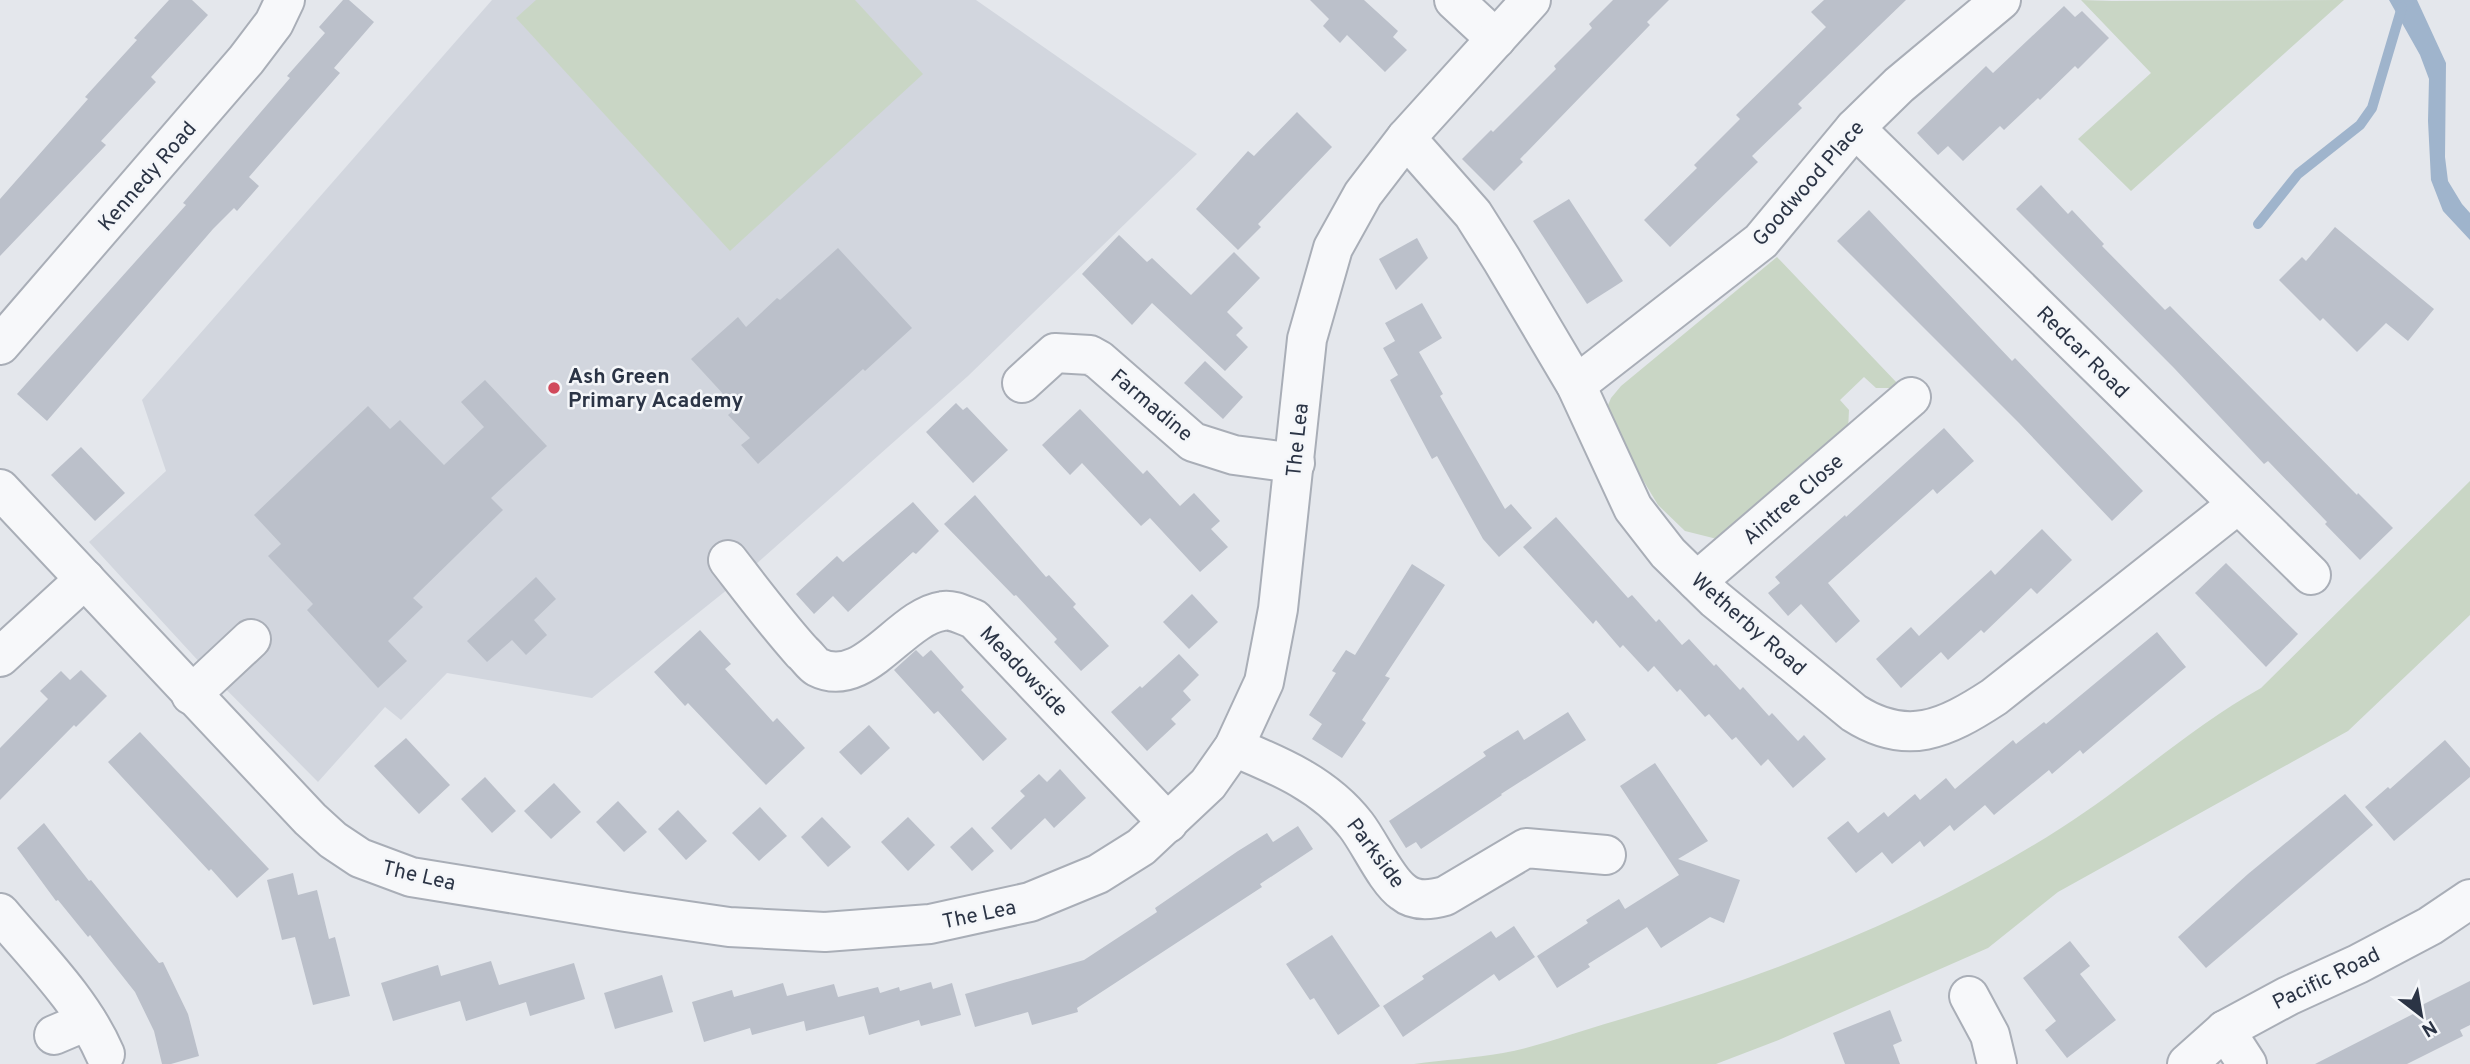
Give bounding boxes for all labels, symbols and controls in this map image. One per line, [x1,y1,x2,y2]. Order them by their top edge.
street label: Goodwood Place [1747,115,1871,252]
street label: Kennedy Road [93,116,203,238]
street label: Redcar Road [2030,301,2134,405]
place label: Ash Green Primary Academy [568,364,744,415]
street label: Farmadine [1104,364,1198,448]
marker: Ash Green Primary Academy [546,380,562,396]
street label: The Lea [1281,402,1316,479]
street label: Aintree Close [1738,449,1850,551]
street label: Wetherby Road [1685,568,1811,683]
street label: Meadowside [973,621,1073,723]
street label: Parkside [1340,813,1410,894]
street label: The Lea [379,855,458,898]
street label: The Lea [940,895,1019,936]
street label: Pacific Road [2268,942,2385,1017]
north arrow [2386,980,2456,1050]
text: N [2417,1014,2441,1042]

